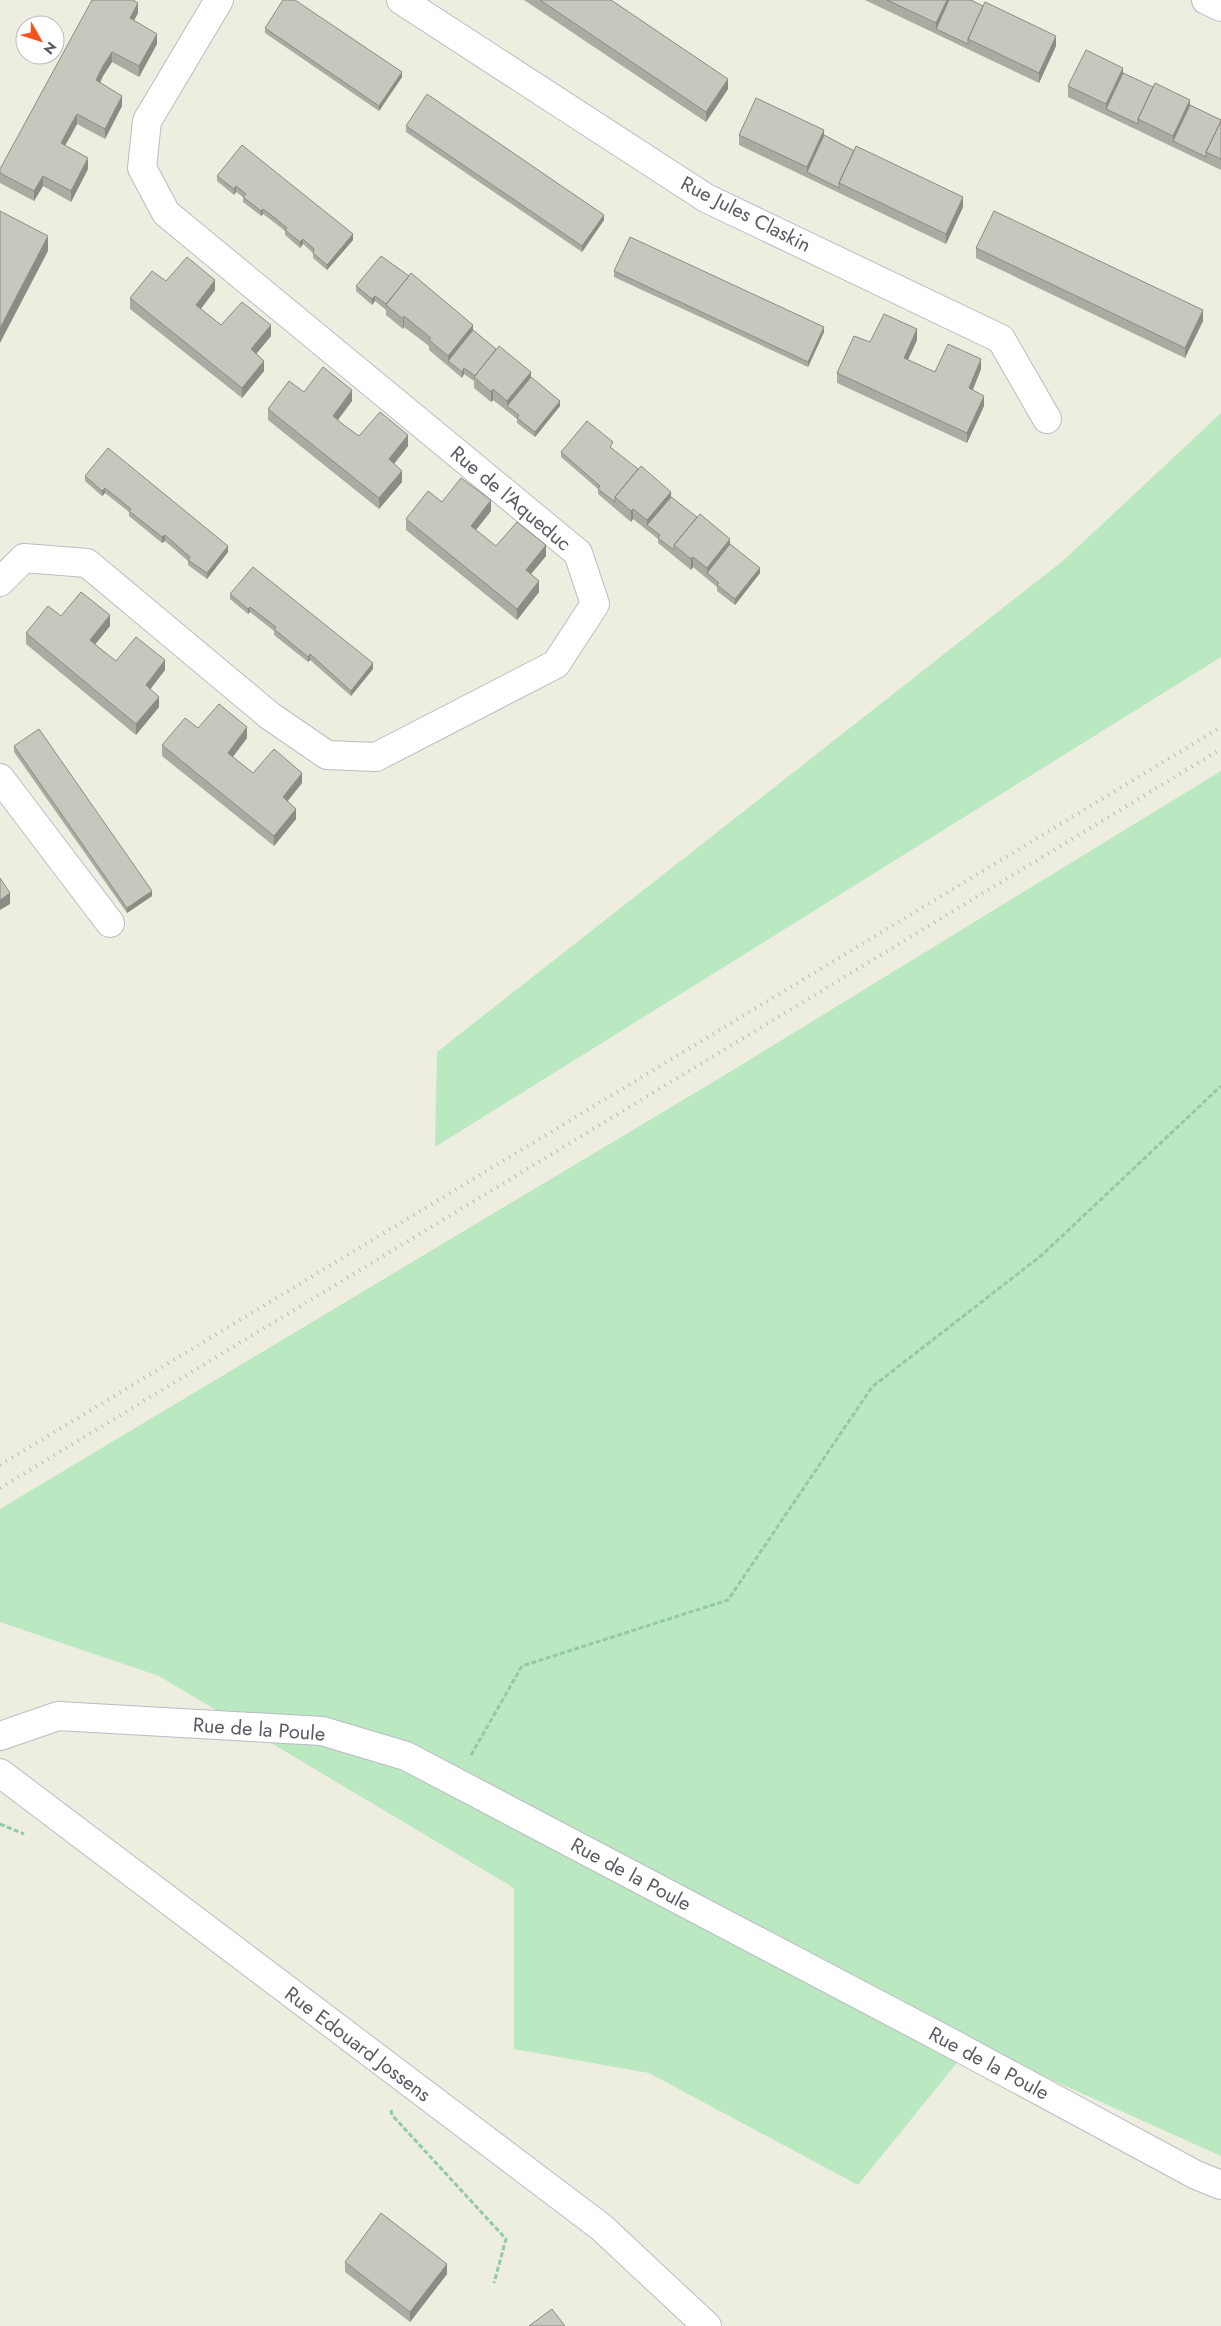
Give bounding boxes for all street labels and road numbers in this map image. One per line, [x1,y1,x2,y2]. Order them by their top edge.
street label: Rue Jules Claskin [676,169,816,260]
street label: Rue de l'Aqueduc [444,439,577,558]
street label: Rue de la Poule [192,1710,326,1749]
street label: Rue de la Poule [565,1831,696,1918]
street label: Rue Edouard Jossens [279,1980,437,2109]
street label: Rue de la Poule [923,2020,1054,2107]

